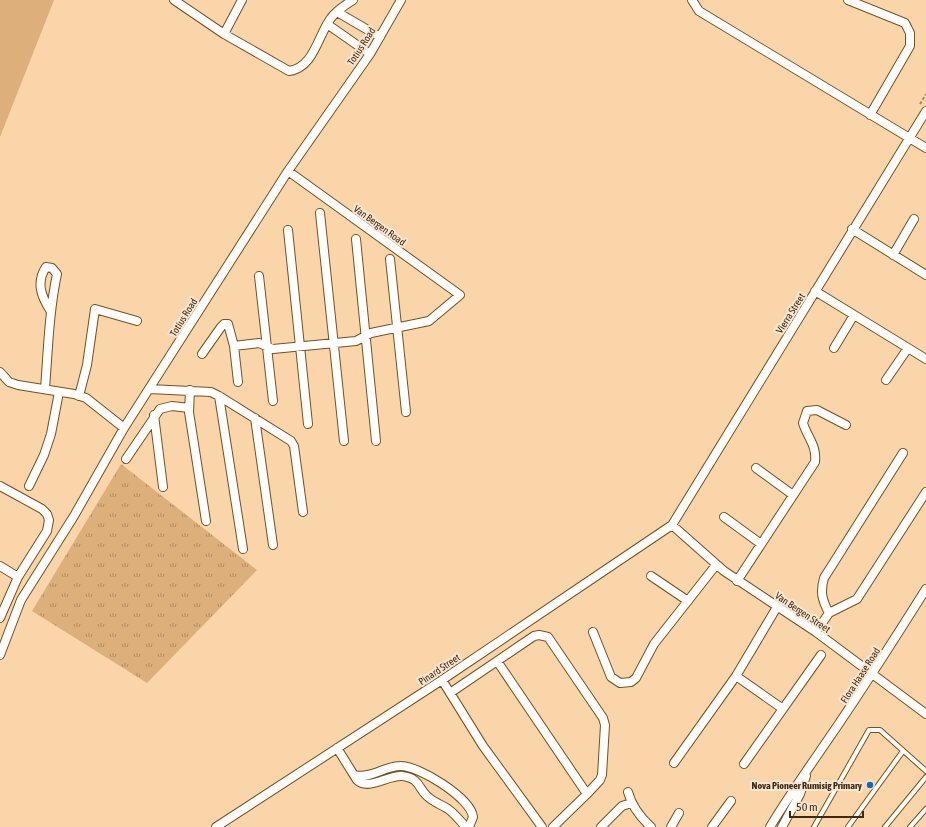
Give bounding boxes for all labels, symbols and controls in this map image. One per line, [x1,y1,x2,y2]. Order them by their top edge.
street label: Totius Road [345,25,378,67]
street label: Van Bergen Road [352,203,408,248]
street label: Vierra Street [774,291,807,335]
street label: Totius Road [167,296,199,338]
street label: Van Bergen Street [773,590,833,635]
street label: Flora Haase Road [838,645,883,705]
street label: Pinard Street [417,652,462,687]
place label: Nova Pioneer Rumisig Primary [752,780,863,791]
marker: Nova Pioneer Rumisig Primary [865,780,875,790]
scale bar [790,793,863,819]
text: 50 m [796,800,818,814]

